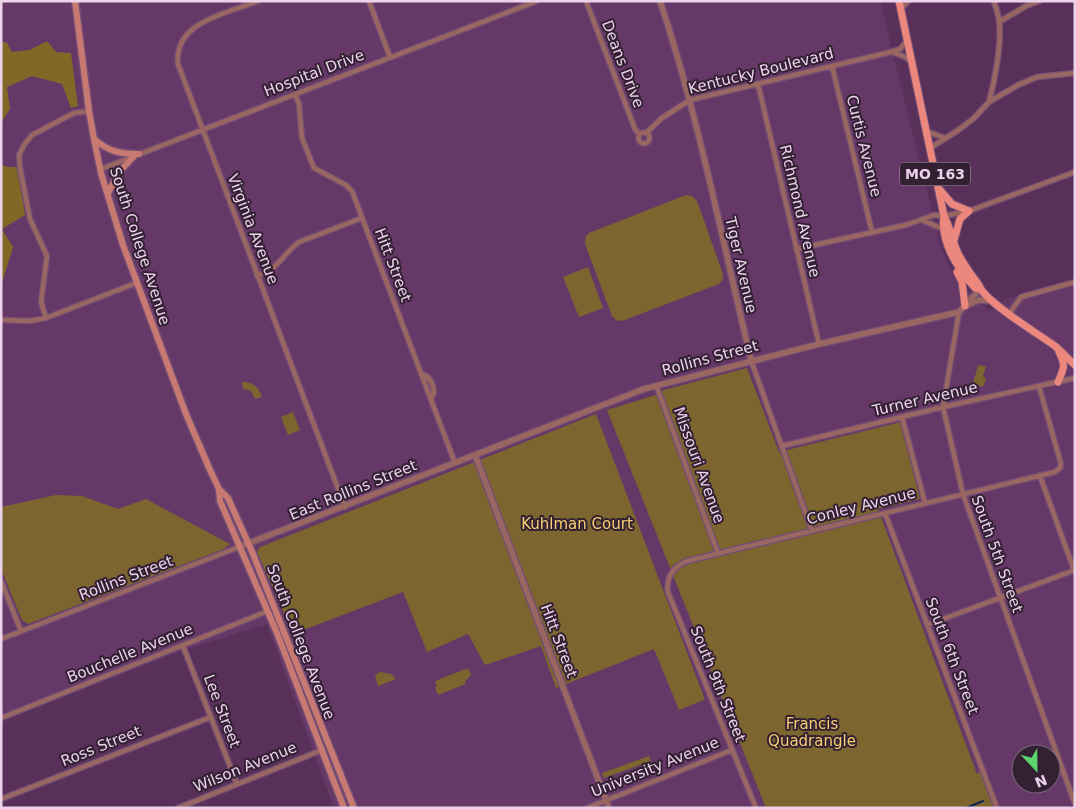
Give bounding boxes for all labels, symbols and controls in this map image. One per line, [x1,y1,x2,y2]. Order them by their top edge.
street label: Deans Drive [598,18,648,110]
street label: Kentucky Boulevard [686,44,836,98]
street label: Hospital Drive [261,46,367,100]
street label: Curtis Avenue [843,93,885,199]
street label: Richmond Avenue [776,143,824,279]
road number: MO 163 [900,162,970,185]
street label: South College Avenue [106,165,174,327]
street label: Virginia Avenue [224,171,282,287]
street label: Tiger Avenue [721,214,761,315]
street label: Hitt Street [371,226,415,305]
street label: Rollins Street [660,336,760,380]
street label: Turner Avenue [870,378,979,420]
street label: Missouri Avenue [670,404,728,526]
street label: East Rollins Street [286,456,420,524]
street label: Conley Avenue [805,484,917,528]
street label: South 5th Street [967,493,1027,615]
park label: Kuhlman Court [521,515,633,533]
street label: Rollins Street [77,552,176,604]
street label: South College Avenue [263,562,339,722]
street label: South 6th Street [921,595,983,717]
street label: Hitt Street [537,602,581,681]
street label: Bouchelle Avenue [64,620,196,686]
street label: South 9th Street [686,623,750,745]
street label: Lee Street [200,672,244,750]
park label: Francis Quadrangle [768,715,856,750]
street label: Ross Street [58,722,144,770]
street label: University Avenue [589,733,721,801]
street label: Wilson Avenue [191,738,299,796]
north arrow [1011,744,1061,794]
text: N [1032,771,1049,791]

